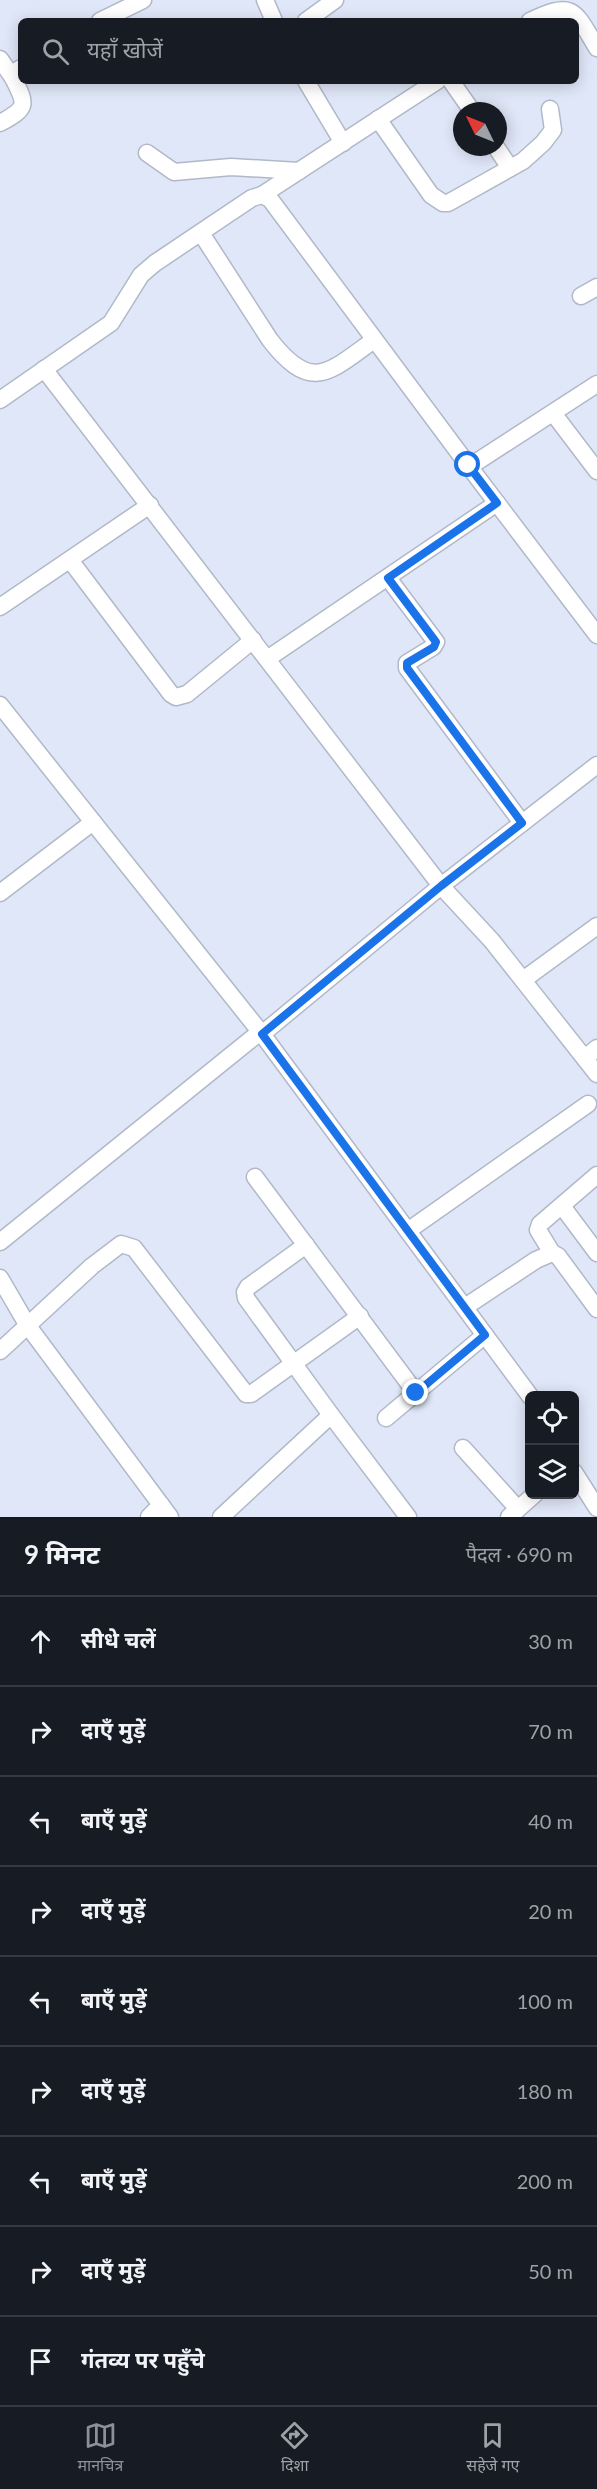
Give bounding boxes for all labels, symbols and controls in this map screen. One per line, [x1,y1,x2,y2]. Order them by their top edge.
search box [18,18,579,84]
icon: search [39,35,72,68]
text: यहाँ खोजें [87,36,163,63]
north arrow [453,102,507,156]
route start [454,451,480,477]
route end [402,1379,428,1405]
map controls [525,1391,579,1499]
button: locate [525,1391,579,1445]
button: layers [525,1445,579,1499]
text: 9 मिनट [24,1538,100,1570]
text: पैदल · 690 m [466,1542,573,1566]
icon: ahead [24,1625,57,1658]
text: सीधे चलें [81,1626,156,1653]
text: 30 m [528,1629,573,1653]
icon: right [24,1715,57,1748]
text: दाएँ मुड़ें [81,1716,145,1743]
text: 70 m [528,1719,573,1743]
icon: left [24,1805,57,1838]
text: बाएँ मुड़ें [81,1806,147,1833]
text: 40 m [528,1809,573,1833]
icon: right [24,1895,57,1928]
text: दाएँ मुड़ें [81,1896,145,1923]
text: 20 m [528,1899,573,1923]
icon: left [24,1985,57,2018]
text: बाएँ मुड़ें [81,1986,147,2013]
text: 100 m [517,1989,573,2013]
icon: right [24,2075,57,2108]
text: दाएँ मुड़ें [81,2076,145,2103]
text: 180 m [517,2079,573,2103]
icon: left [24,2165,57,2198]
text: बाएँ मुड़ें [81,2166,147,2193]
text: 200 m [517,2169,573,2193]
icon: right [24,2255,57,2288]
text: दाएँ मुड़ें [81,2256,145,2283]
text: 50 m [528,2259,573,2283]
icon: arrive [24,2345,57,2378]
text: गंतव्य पर पहुँचे [81,2346,205,2373]
tab: मानचित्र [78,2419,123,2478]
tab: दिशा [278,2419,311,2478]
tab: सहेजे गए [466,2419,519,2478]

